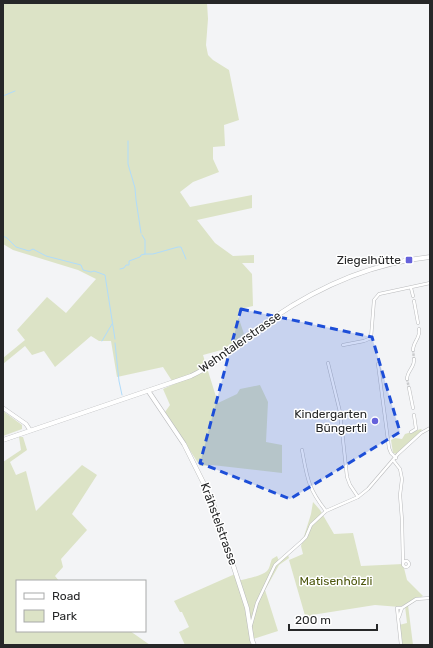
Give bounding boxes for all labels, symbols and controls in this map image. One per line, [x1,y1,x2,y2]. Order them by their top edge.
place label: Ziegelhütte [337,253,401,267]
marker: Ziegelhütte [404,255,414,265]
street label: Wehntalerstrasse [196,308,284,376]
place label: Kindergarten Büngertli [294,407,367,435]
marker: Kindergarten Büngertli [370,416,380,426]
street label: Krähstelstrasse [198,481,241,567]
park label: Matisenhölzli [300,574,373,588]
legend [16,580,146,632]
text: Road [52,589,80,603]
scale bar [289,606,377,632]
text: Park [52,609,78,623]
text: 200 m [295,613,331,627]

